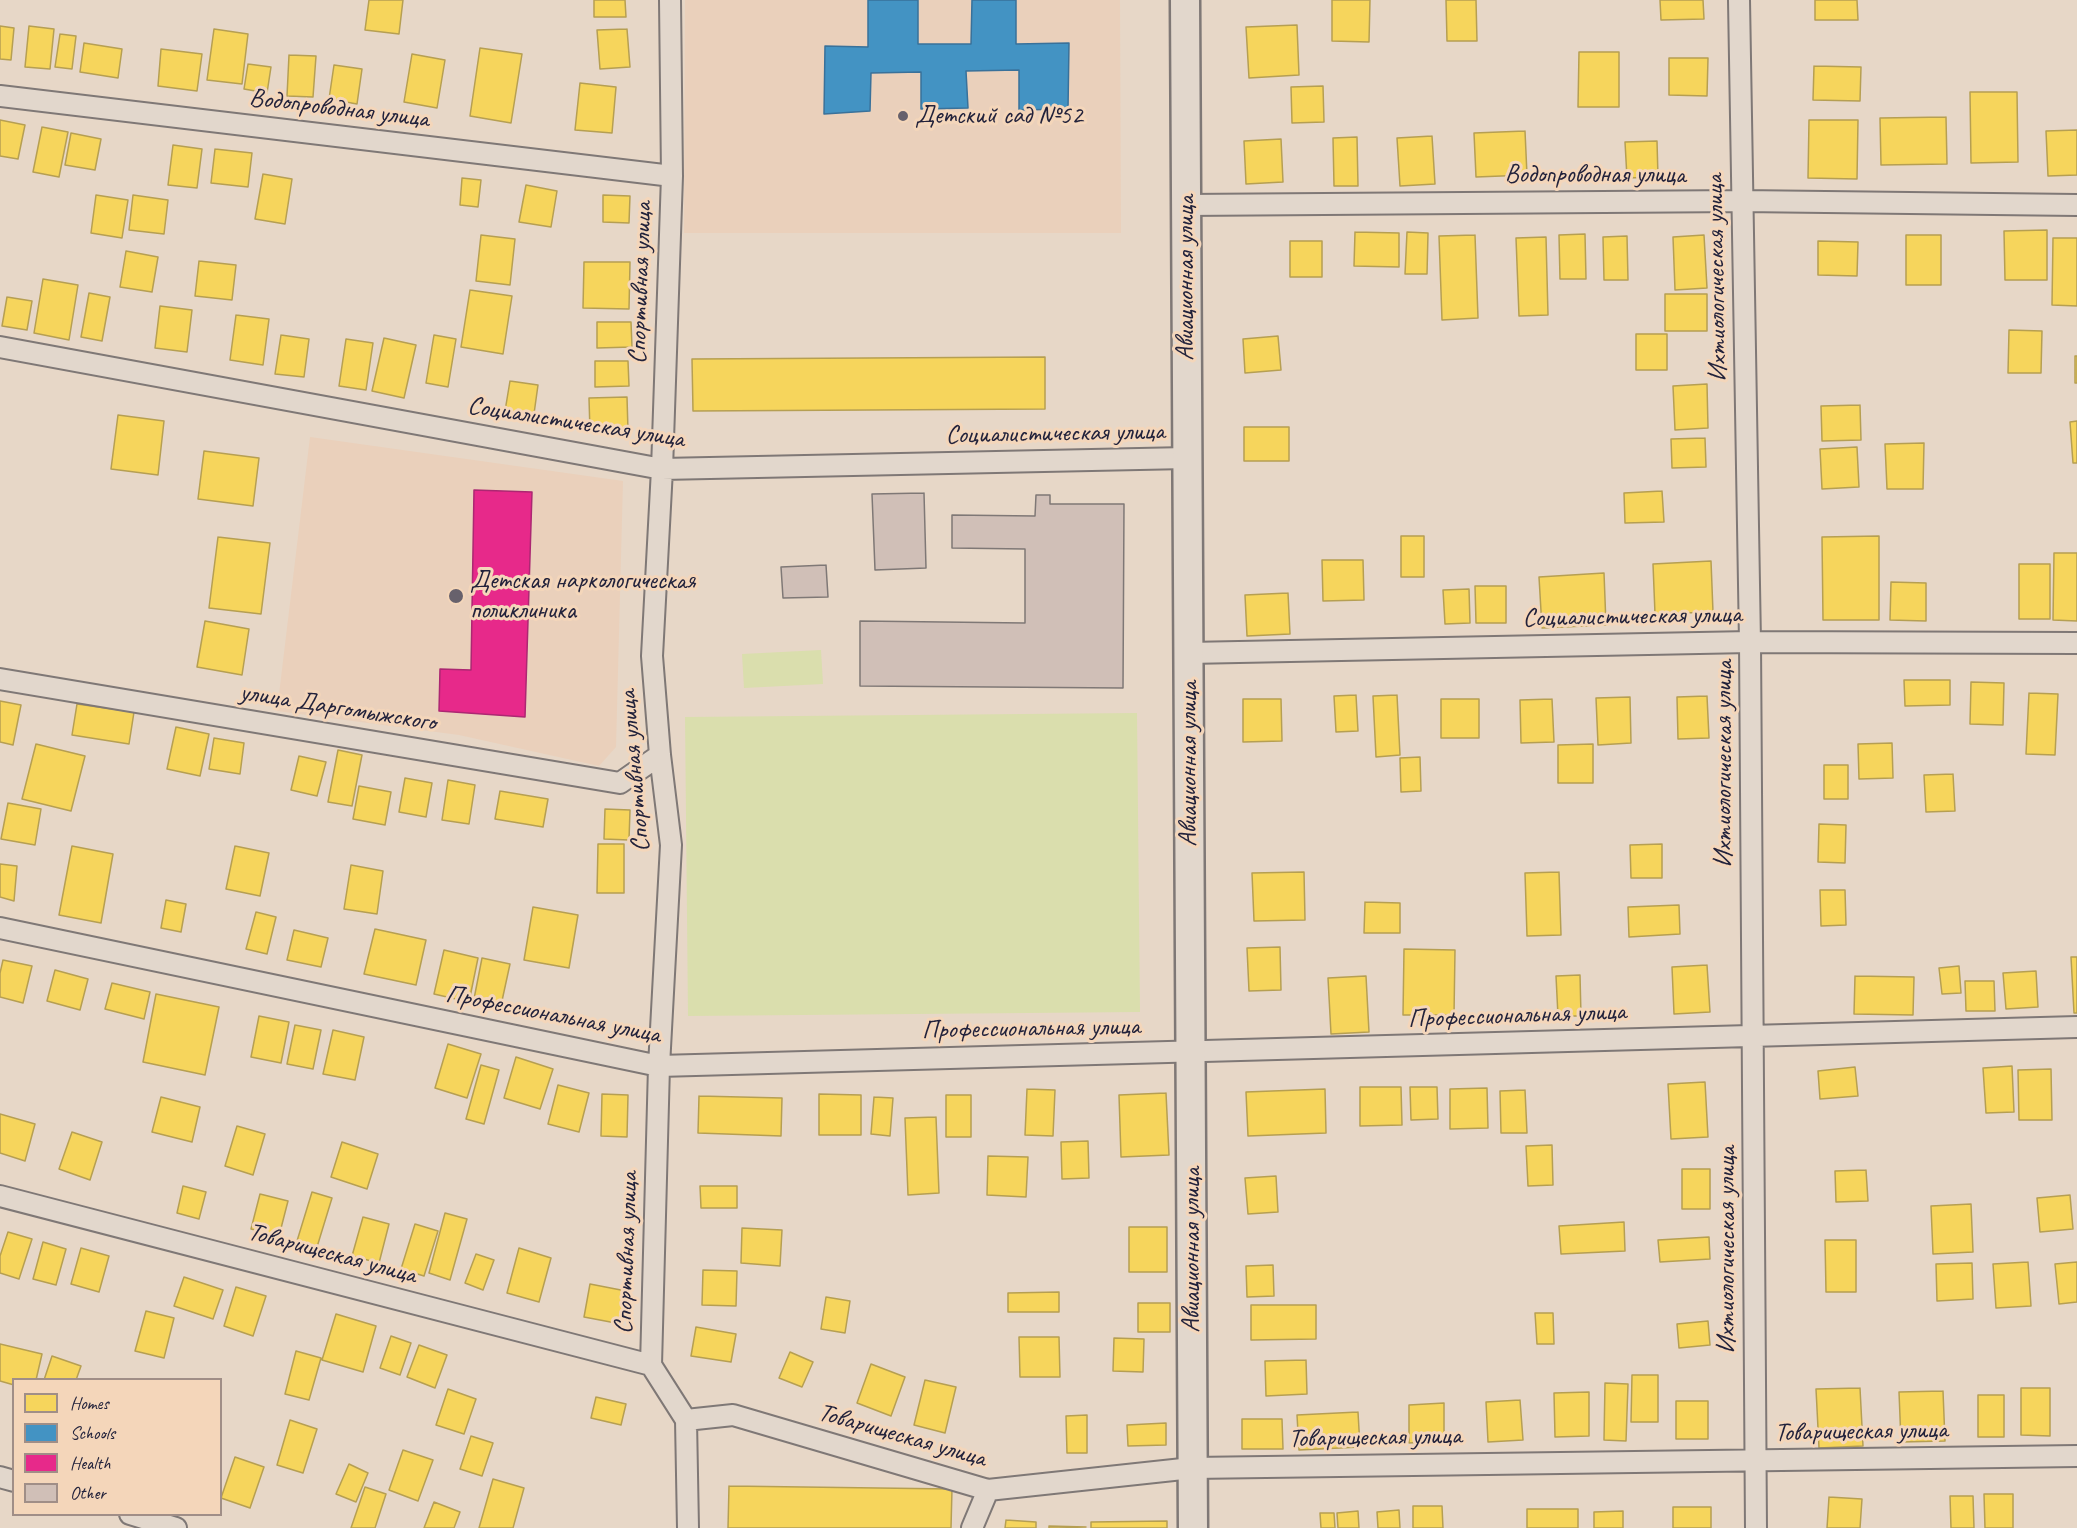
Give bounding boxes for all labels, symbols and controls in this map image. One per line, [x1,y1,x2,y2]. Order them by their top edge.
street label: Водопроводная улица [247,83,431,135]
place label: Детский сад №52 [915,100,1083,132]
marker: Детский сад №52 [896,109,910,123]
street label: Водопроводная улица [1505,159,1685,191]
street label: Ихтиологическая улица [1700,174,1734,382]
street label: Авиационная улица [1170,195,1202,361]
street label: Спортивная улица [623,201,659,365]
street label: Социалистическая улица [465,390,687,456]
street label: Социалистическая улица [945,416,1165,452]
place label: Детская наркологическая поликлиника [470,565,695,626]
marker: Детская наркологическая поликлиника [447,587,465,605]
street label: Социалистическая улица [1522,599,1742,635]
street label: Ихтиологическая улица [1708,660,1740,868]
street label: улица Даргомыжского [238,677,438,739]
street label: Авиационная улица [1173,681,1205,847]
street label: Спортивная улица [612,689,658,853]
street label: Профессиональная улица [443,979,663,1051]
street label: Профессиональная улица [1407,997,1627,1035]
street label: Профессиональная улица [922,1011,1140,1047]
street label: Ихтиологическая улица [1711,1146,1743,1354]
street label: Авиационная улица [1176,1167,1208,1333]
street label: Спортивная улица [609,1171,645,1335]
street label: Товарищеская улица [244,1217,420,1291]
legend [12,1378,222,1516]
text: Homes [70,1392,109,1414]
street label: Товарищеская улица [815,1397,989,1475]
street label: Товарищеская улица [1774,1415,1948,1449]
street label: Товарищеская улица [1288,1421,1462,1455]
text: Schools [70,1422,115,1444]
text: Health [70,1452,110,1474]
text: Other [70,1482,106,1504]

